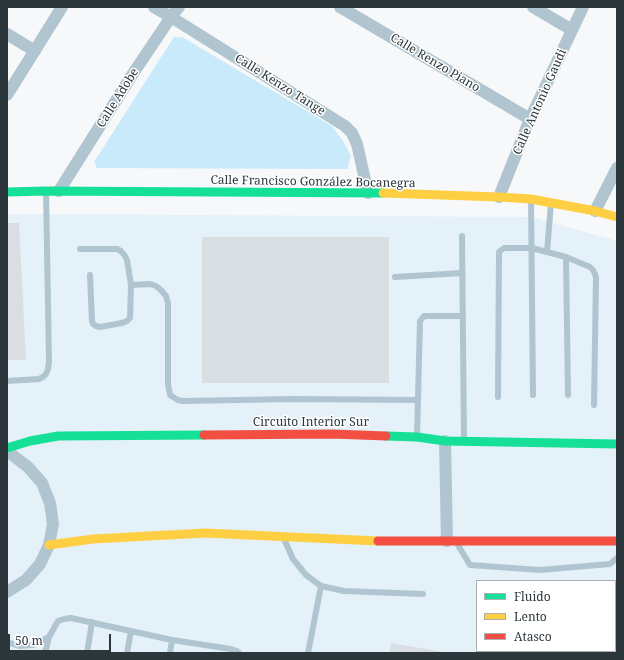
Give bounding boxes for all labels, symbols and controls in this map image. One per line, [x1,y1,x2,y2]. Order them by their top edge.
street label: Calle Renzo Piano [388,31,482,95]
street label: Calle Antonio Gaudi [510,47,570,157]
street label: Calle Kenzo Tange [232,51,328,119]
street label: Calle Adobe [94,66,142,130]
street label: Calle Francisco González Bocanegra [210,173,416,191]
street label: Circuito Interior Sur [253,416,369,430]
legend [476,580,616,652]
text: Fluido [514,588,551,605]
text: Lento [514,608,547,625]
scale bar [10,626,113,652]
text: Atasco [514,628,552,645]
text: 50 m [15,632,43,649]

